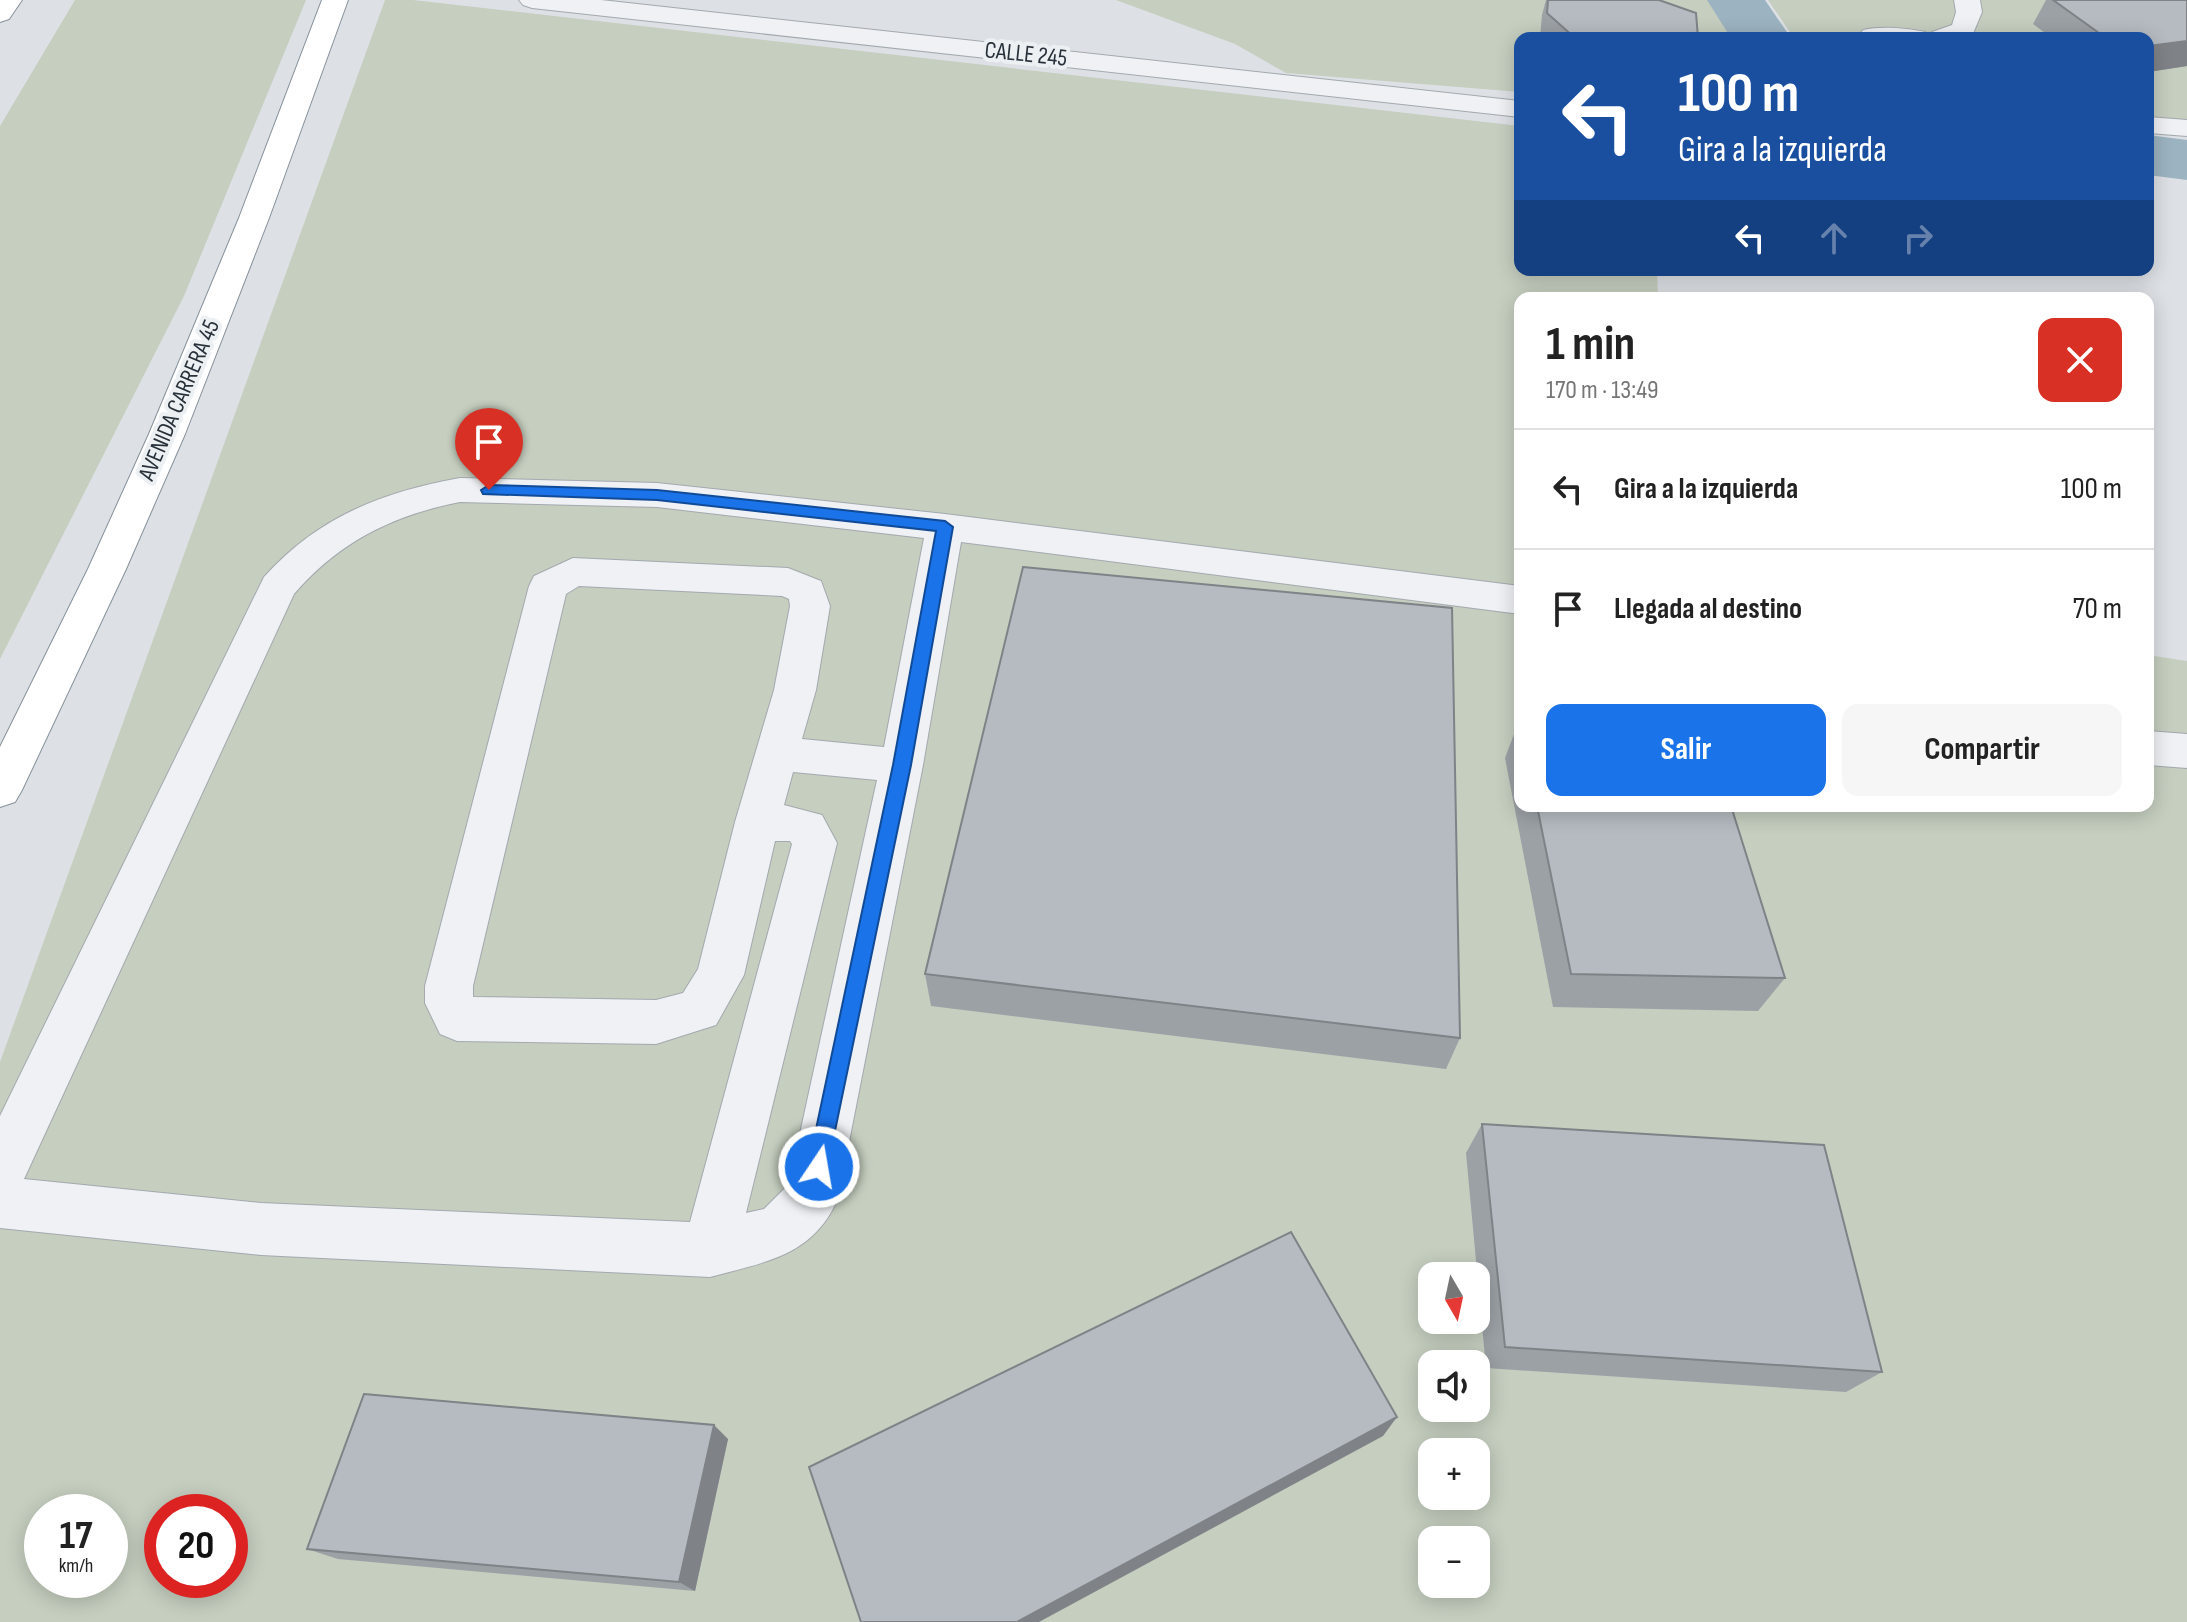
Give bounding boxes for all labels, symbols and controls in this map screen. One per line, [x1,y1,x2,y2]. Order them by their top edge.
street label: CALLE 245 [983,35,1069,73]
text: 100 m [1678,61,1799,128]
icon: left [1546,64,1650,168]
text: Gira a la izquierda [1678,129,1887,172]
icon: left [1728,216,1772,260]
icon: ahead [1812,216,1856,260]
icon: right [1896,216,1940,260]
street label: AVENIDA CARRERA 45 [132,315,226,486]
text: 1 min [1546,316,1635,373]
button: close [2038,318,2122,402]
text: 170 m · 13:49 [1546,375,1659,406]
pin [455,408,523,490]
icon: arrive [467,420,511,464]
icon: left [1546,467,1590,511]
text: Gira a la izquierda [1614,471,1798,507]
text: 100 m [2061,471,2122,507]
icon: arrive [1546,587,1590,631]
text: Llegada al destino [1614,591,1802,627]
text: 70 m [2073,591,2122,627]
button: Salir [1546,704,1826,796]
button: Compartir [1842,704,2122,796]
position arrow [777,1125,861,1209]
north arrow [1418,1262,1490,1334]
map controls [1418,1262,1490,1598]
button: sound [1418,1350,1490,1422]
button: + [1418,1438,1490,1510]
speed limit sign: 20 [144,1494,248,1598]
text: 17 [60,1512,92,1560]
button: − [1418,1526,1490,1598]
text: km/h [59,1554,93,1578]

